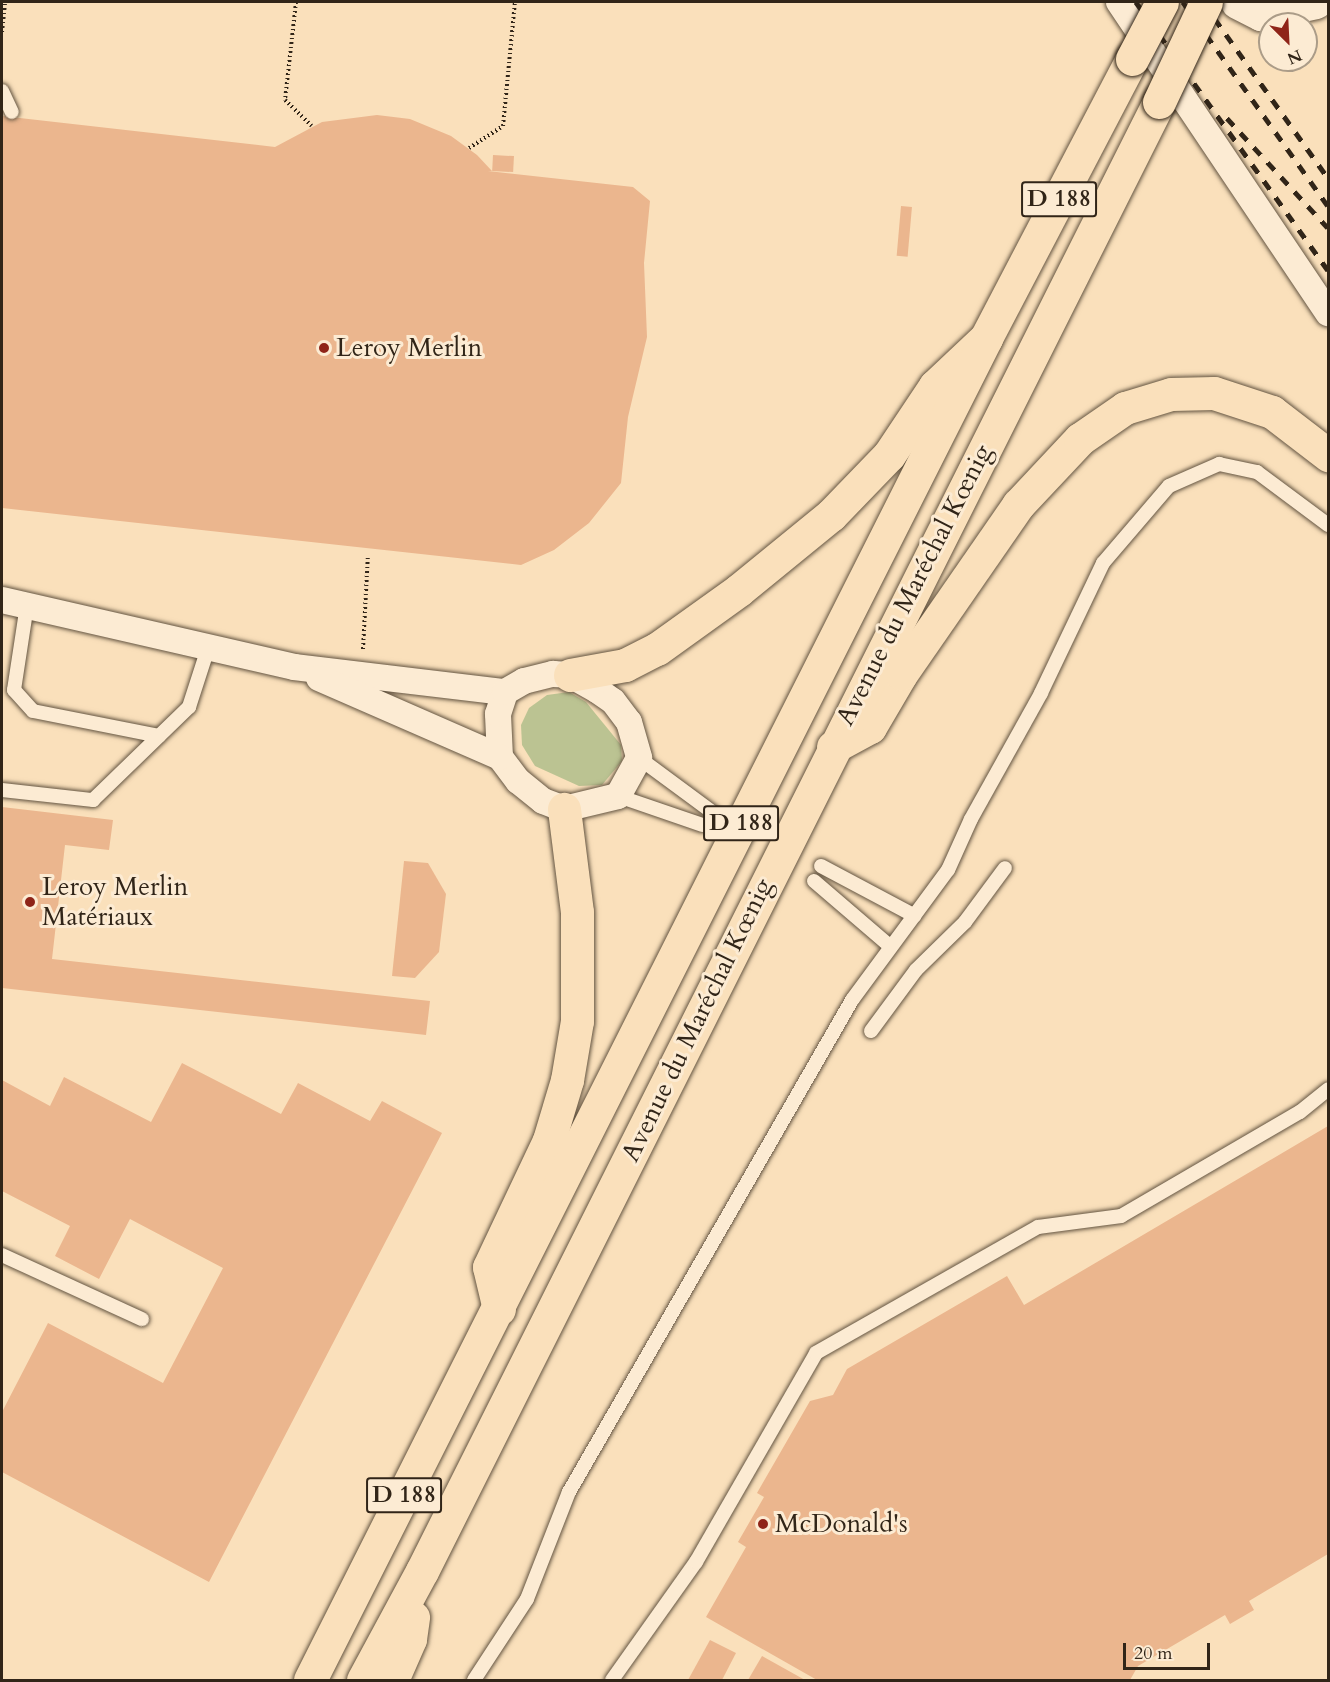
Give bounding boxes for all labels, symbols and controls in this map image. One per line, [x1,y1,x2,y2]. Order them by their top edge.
north arrow [1258,12,1318,72]
text: N [1284,44,1305,69]
road number: D 188 [1020,178,1098,220]
place label: Leroy Merlin [336,332,482,364]
marker: Leroy Merlin [317,341,331,355]
street label: Avenue du Maréchal Kœnig [829,439,999,731]
road number: D 188 [702,802,780,844]
place label: Leroy Merlin Matériaux [42,871,188,933]
street label: Avenue du Maréchal Kœnig [615,873,779,1167]
marker: Leroy Merlin Matériaux [23,895,37,909]
road number: D 188 [365,1474,443,1516]
place label: McDonald's [775,1508,908,1540]
marker: McDonald's [756,1517,770,1531]
scale bar [1126,1631,1213,1669]
text: 20 m [1134,1641,1173,1666]

